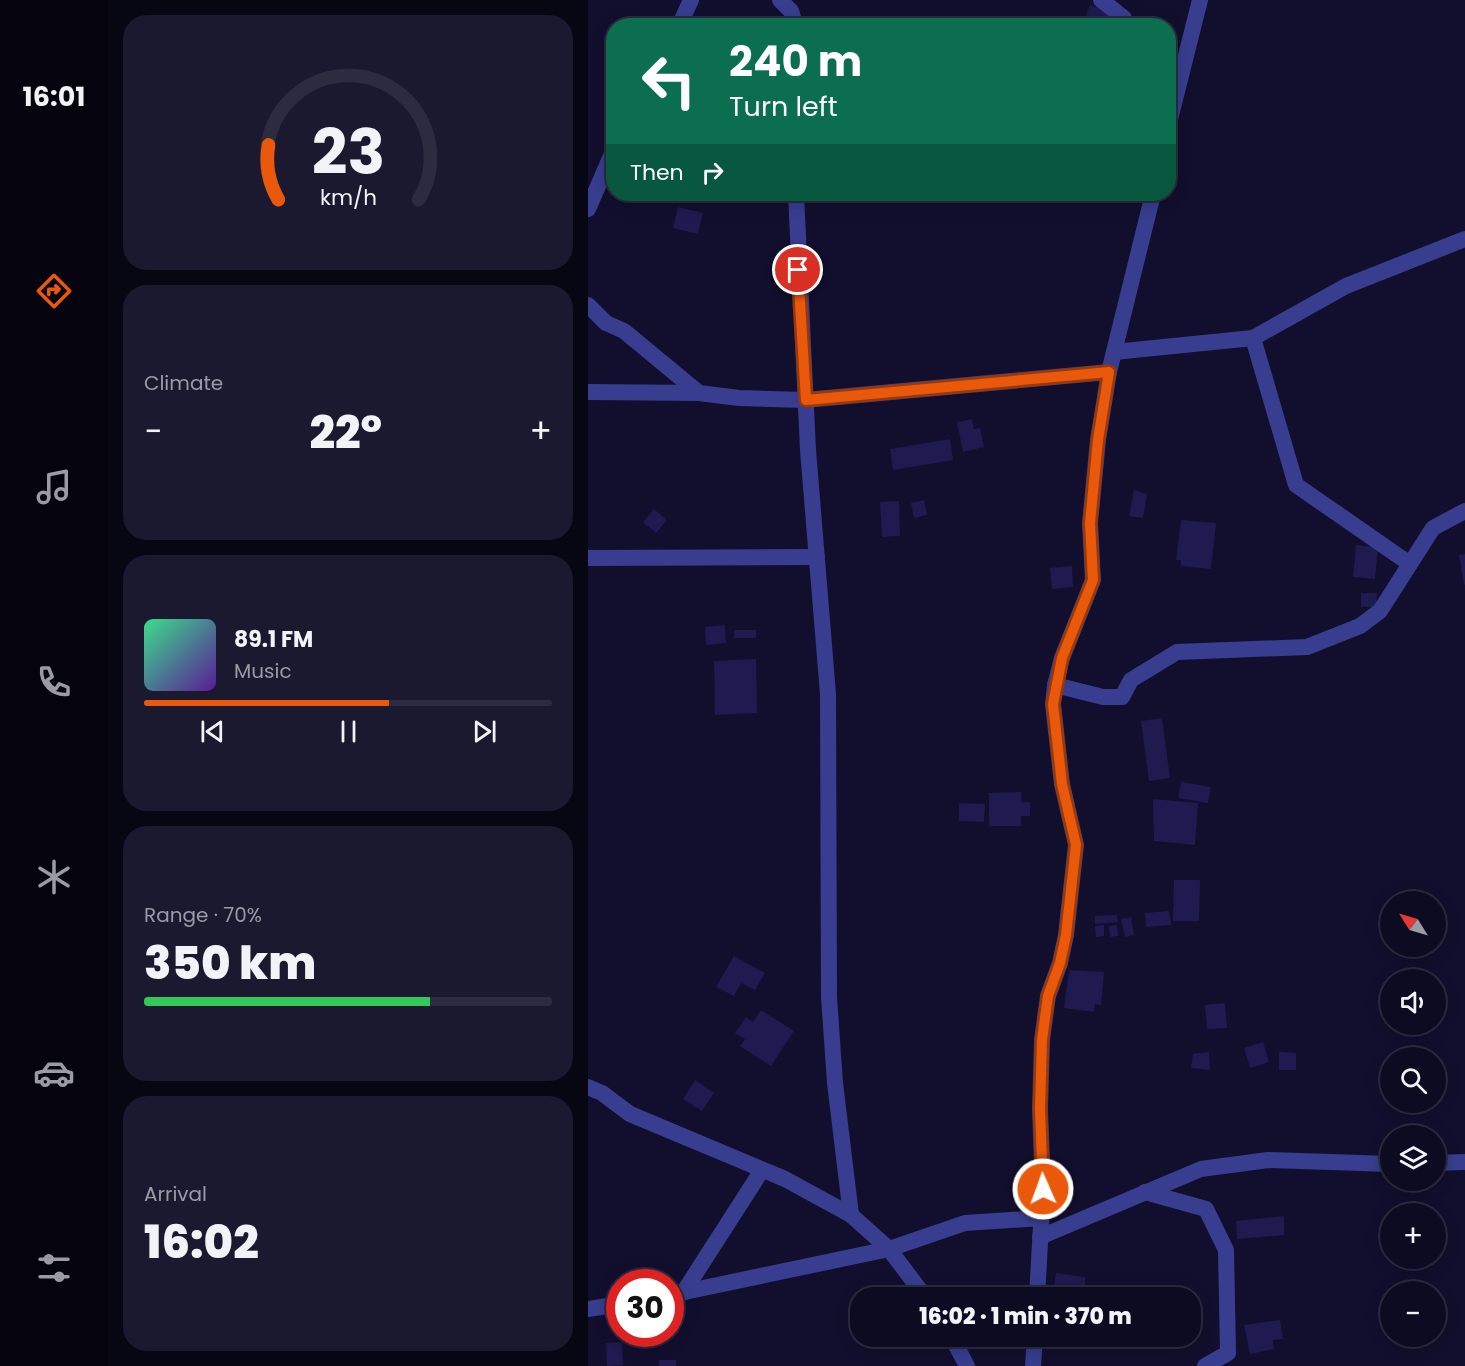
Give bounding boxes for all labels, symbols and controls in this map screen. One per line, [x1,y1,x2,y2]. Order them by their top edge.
text: 240 m [729,32,862,91]
icon: left [630,42,708,120]
text: 16:01 [23,78,85,115]
text: Turn left [729,88,838,125]
text: 23 [311,108,385,196]
icon: right [696,156,729,189]
text: Then [630,157,684,188]
text: km/h [319,182,377,213]
pin [772,244,823,295]
icon: arrive [781,253,814,286]
icon: directions [33,270,75,312]
text: Climate [144,369,223,397]
text: 22° [309,401,382,464]
text: − [144,408,162,455]
text: + [529,408,552,455]
icon: music [33,466,75,508]
text: 89.1 FM [234,624,313,655]
text: Music [234,657,292,685]
icon: phone [33,661,75,703]
icon: previous [196,715,229,748]
icon: pause [332,715,365,748]
icon: next [468,715,501,748]
icon: climate [33,856,75,898]
north arrow [1380,891,1446,957]
map controls [1380,891,1446,1347]
text: Range · 70% [144,901,262,929]
text: 350 km [144,932,316,995]
button: sound [1380,969,1446,1035]
button: search [1380,1047,1446,1113]
icon: car [33,1052,75,1094]
button: layers [1380,1125,1446,1191]
position arrow [1011,1157,1075,1221]
text: Arrival [144,1180,207,1208]
button: + [1380,1203,1446,1269]
text: 16:02 [144,1211,259,1274]
icon: filters [33,1247,75,1289]
speed limit sign: 30 [606,1269,684,1347]
button: − [1380,1281,1446,1347]
text: 16:02 · 1 min · 370 m [919,1301,1132,1332]

